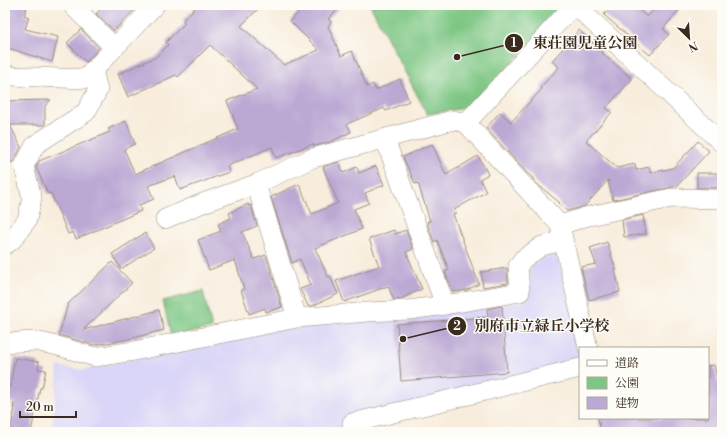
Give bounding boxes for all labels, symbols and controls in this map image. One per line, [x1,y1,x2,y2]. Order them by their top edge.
north arrow [669,18,709,58]
callout: 東荘園児童公園 [504,29,645,56]
text: 東荘園児童公園 [532,34,638,53]
text: 1 [511,36,517,51]
text: N [686,38,700,54]
callout: 別府市立緑丘小学校 [447,312,618,339]
text: 別府市立緑丘小学校 [474,317,610,336]
text: 2 [453,319,461,334]
legend [579,347,709,419]
text: 道路 [615,356,639,371]
text: 公園 [615,376,639,391]
scale bar [20,393,76,419]
text: 建物 [615,396,639,411]
text: 20 m [26,400,54,415]

